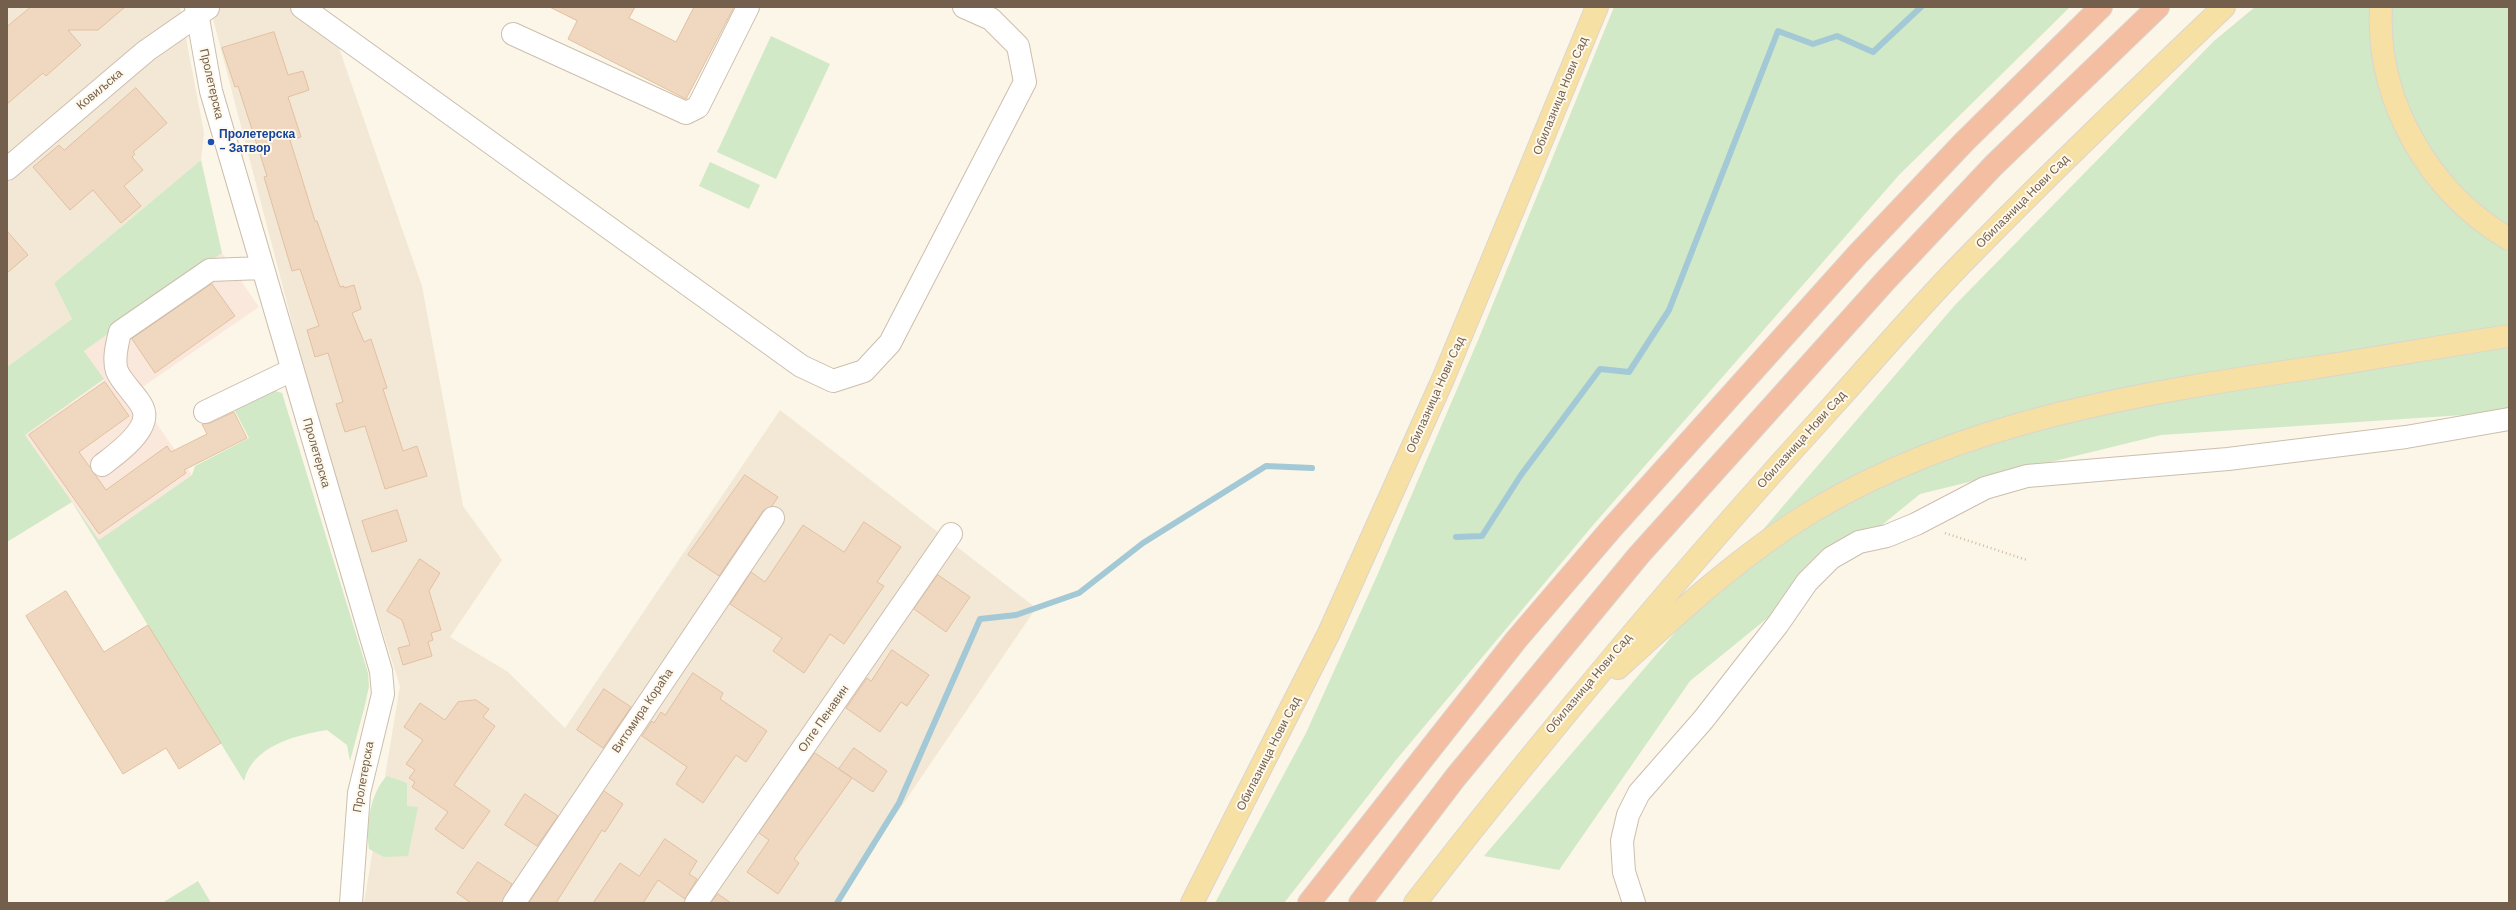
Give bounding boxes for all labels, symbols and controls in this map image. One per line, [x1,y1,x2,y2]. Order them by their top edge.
street label: Обилазница Нови Сад [1531,35,1591,157]
street label: Пролетерска [196,47,226,121]
street label: Ковиљска [74,67,126,113]
place label: Пролетерска - Затвор [219,128,295,156]
marker: Пролетерска - Затвор [206,137,216,147]
street label: Обилазница Нови Сад [1973,152,2073,252]
street label: Обилазница Нови Сад [1404,334,1468,456]
street label: Обилазница Нови Сад [1754,388,1850,492]
street label: Пролетерска [299,416,333,490]
street label: Обилазница Нови Сад [1543,631,1635,737]
street label: Витомира Кораћа [609,666,677,756]
street label: Олге Пенавин [796,683,852,755]
street label: Обилазница Нови Сад [1234,695,1304,813]
street label: Пролетерска [351,740,377,814]

